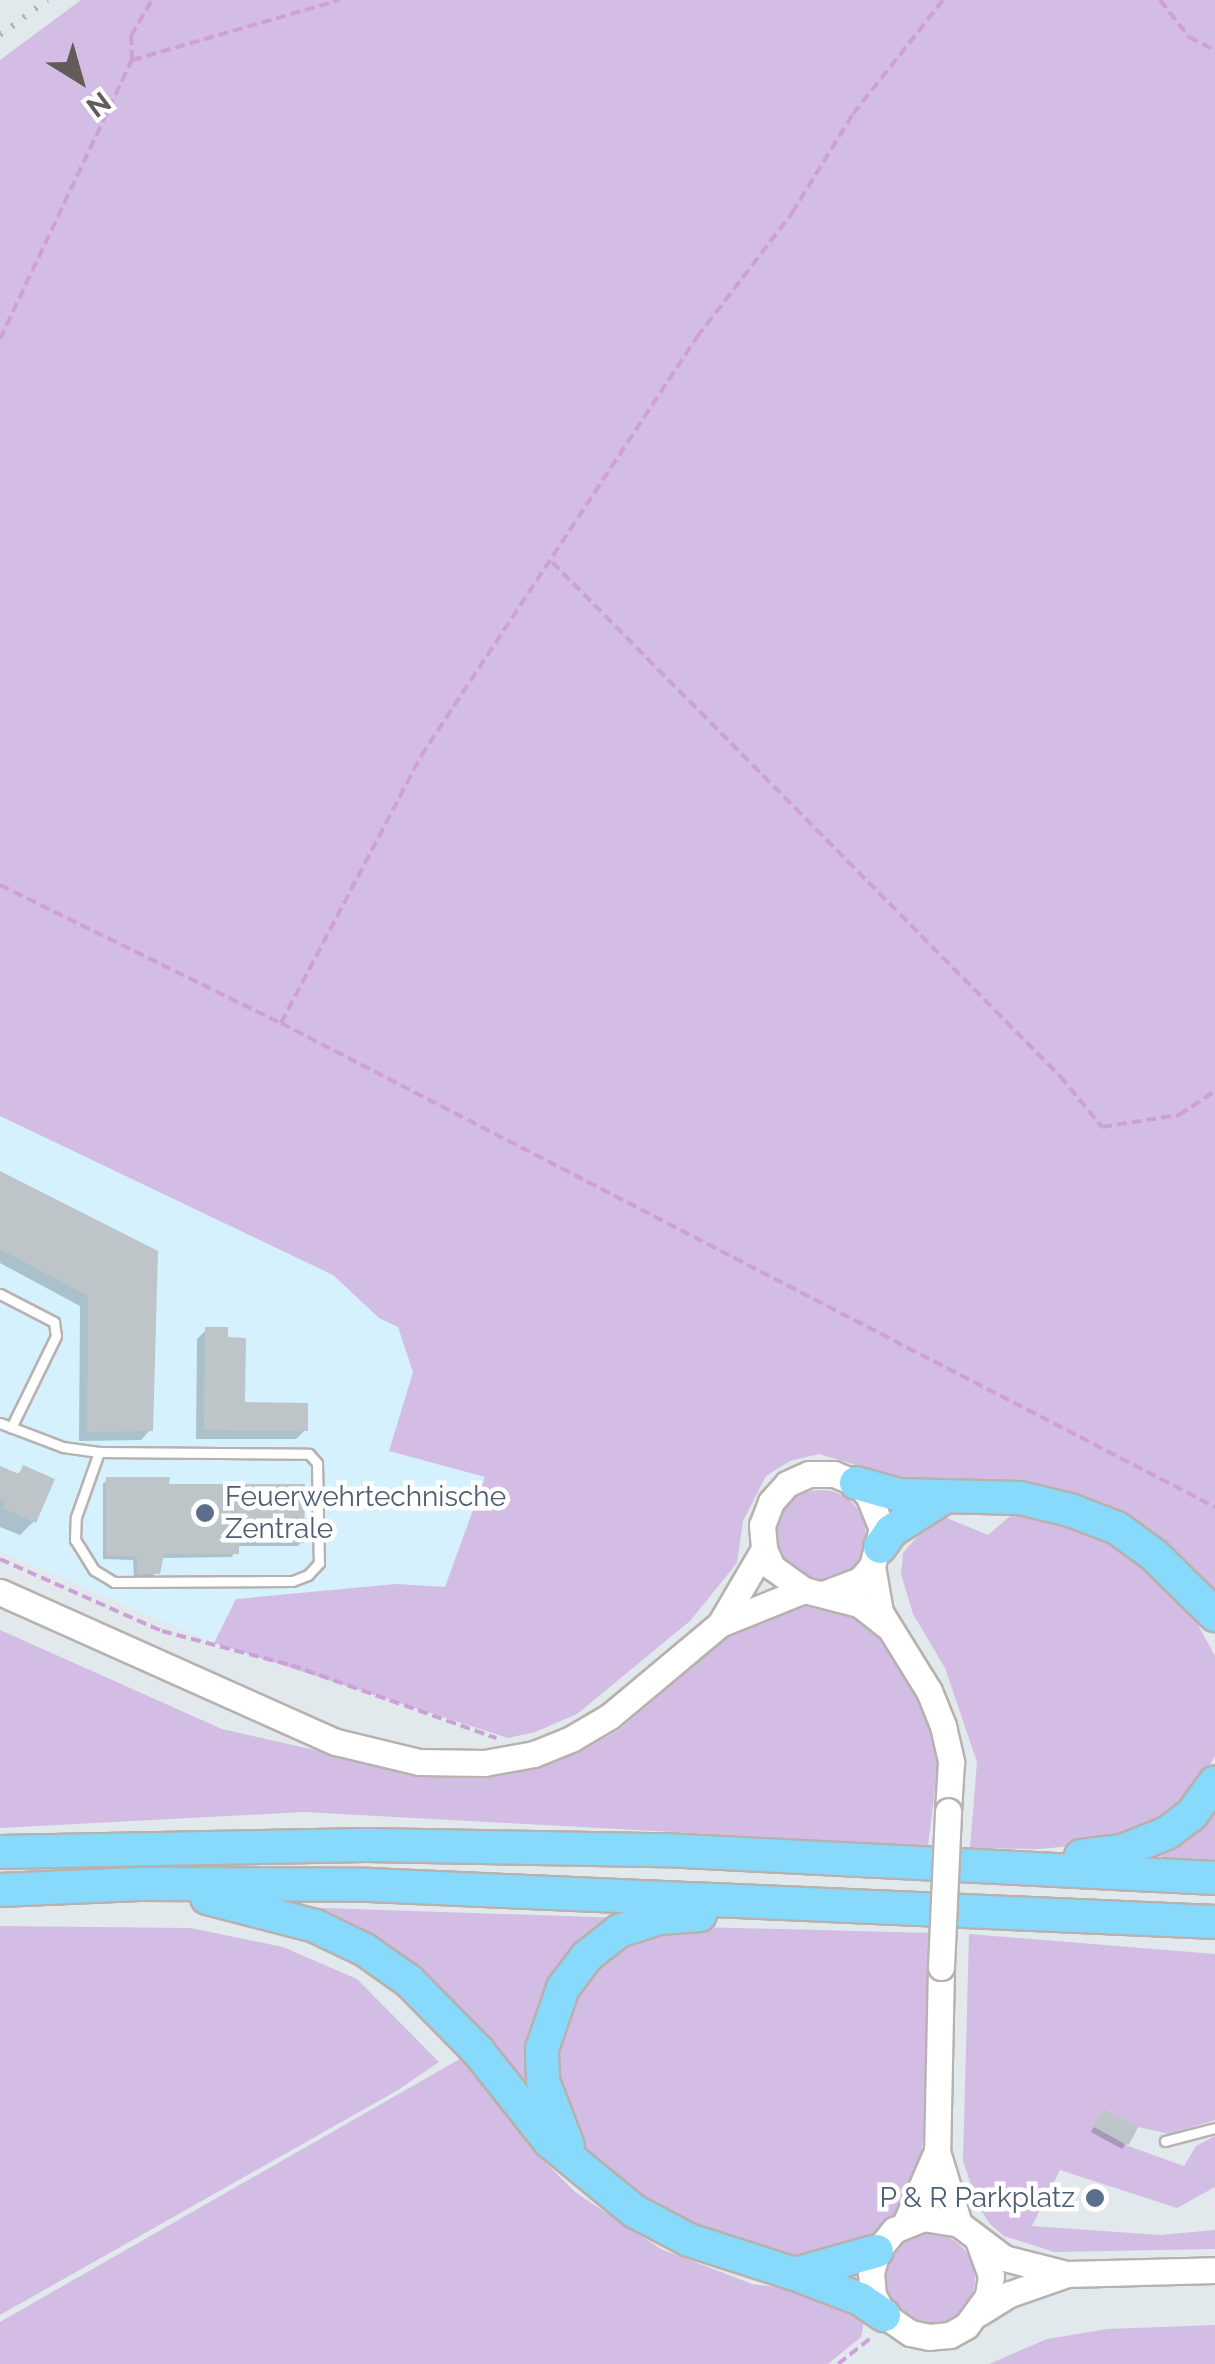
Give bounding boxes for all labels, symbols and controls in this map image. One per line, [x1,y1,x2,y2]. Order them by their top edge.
north arrow [30,30,130,130]
text: N [80,85,117,124]
place label: Feuerwehrtechnische Zentrale [225,1480,506,1546]
marker: Feuerwehrtechnische Zentrale [194,1502,216,1524]
place label: P & R Parkplatz [879,2181,1075,2215]
marker: P & R Parkplatz [1084,2187,1106,2209]

